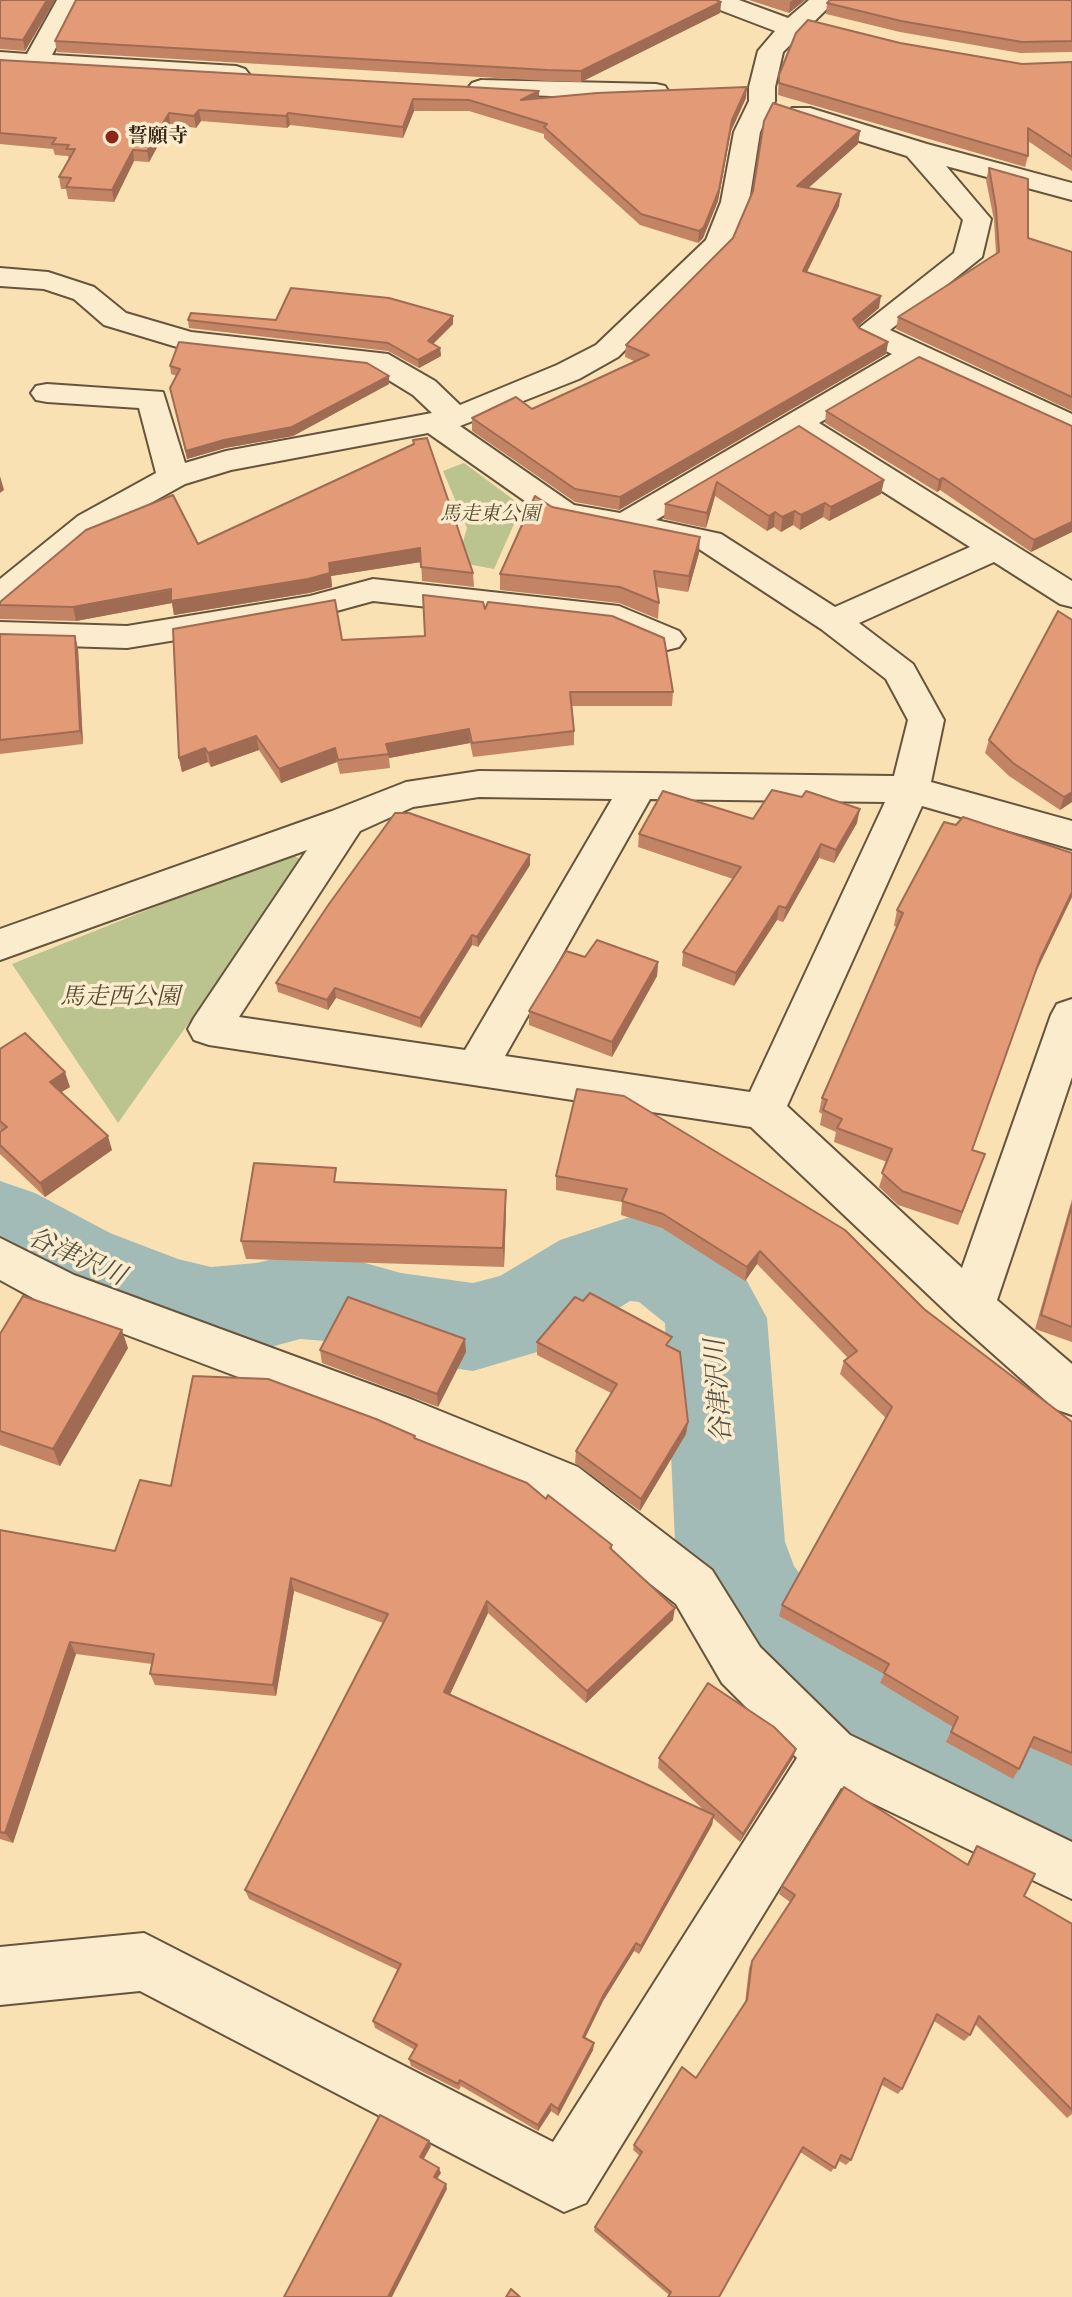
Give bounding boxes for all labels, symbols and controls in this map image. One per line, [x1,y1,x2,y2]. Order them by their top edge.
place label: 誓願寺 [128,125,188,149]
marker: 誓願寺 [103,128,121,146]
park label: 馬走東公園 [440,503,540,527]
park label: 馬走西公園 [60,984,180,1012]
water label: 谷津沢川 [22,1223,130,1293]
water label: 谷津沢川 [701,1338,739,1444]

